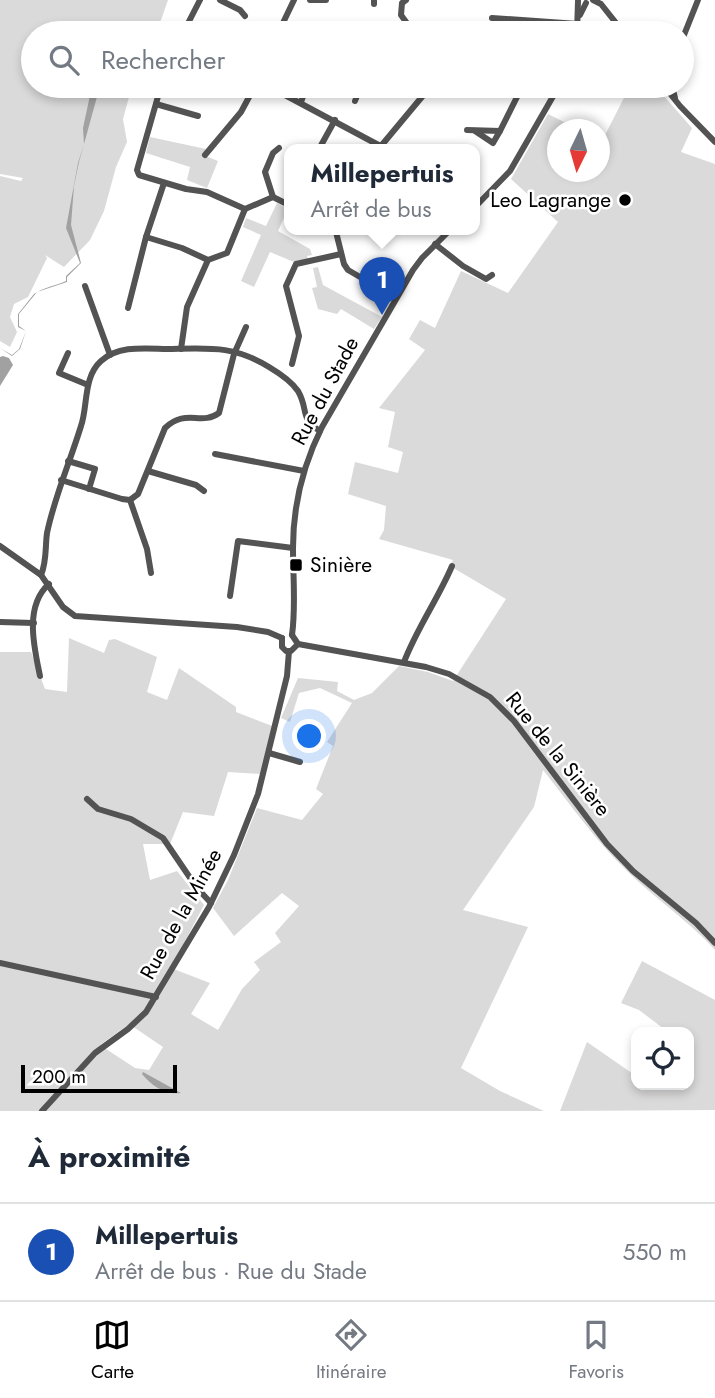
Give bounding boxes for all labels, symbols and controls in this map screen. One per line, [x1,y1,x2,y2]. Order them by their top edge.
search box [21,21,694,98]
icon: search [45,41,83,79]
text: Rechercher [101,41,225,79]
north arrow [547,119,610,182]
popup [284,144,480,235]
text: Millepertuis [310,154,454,192]
place label: Leo Lagrange [490,185,611,215]
text: Arrêt de bus [310,192,432,226]
marker: Leo Lagrange [617,192,633,208]
pin: 1 [359,257,405,315]
street label: Rue du Stade [284,331,366,450]
place label: Sinière [310,550,372,580]
marker: Sinière [288,557,304,573]
street label: Rue de la Sinière [498,685,618,823]
your location [292,719,326,753]
street label: Rue de la Minée [133,843,229,985]
map controls [631,1027,694,1090]
button: locate [631,1027,694,1090]
scale bar [21,1062,177,1094]
text: 200 m [32,1063,86,1090]
text: À proximité [28,1135,191,1178]
text: Millepertuis [95,1216,238,1254]
text: 1 [45,1235,57,1269]
text: 550 m [622,1235,687,1269]
text: Arrêt de bus · Rue du Stade [95,1254,367,1288]
tab: Carte [91,1316,134,1385]
tab: Itinéraire [316,1316,386,1385]
tab: Favoris [568,1316,624,1385]

